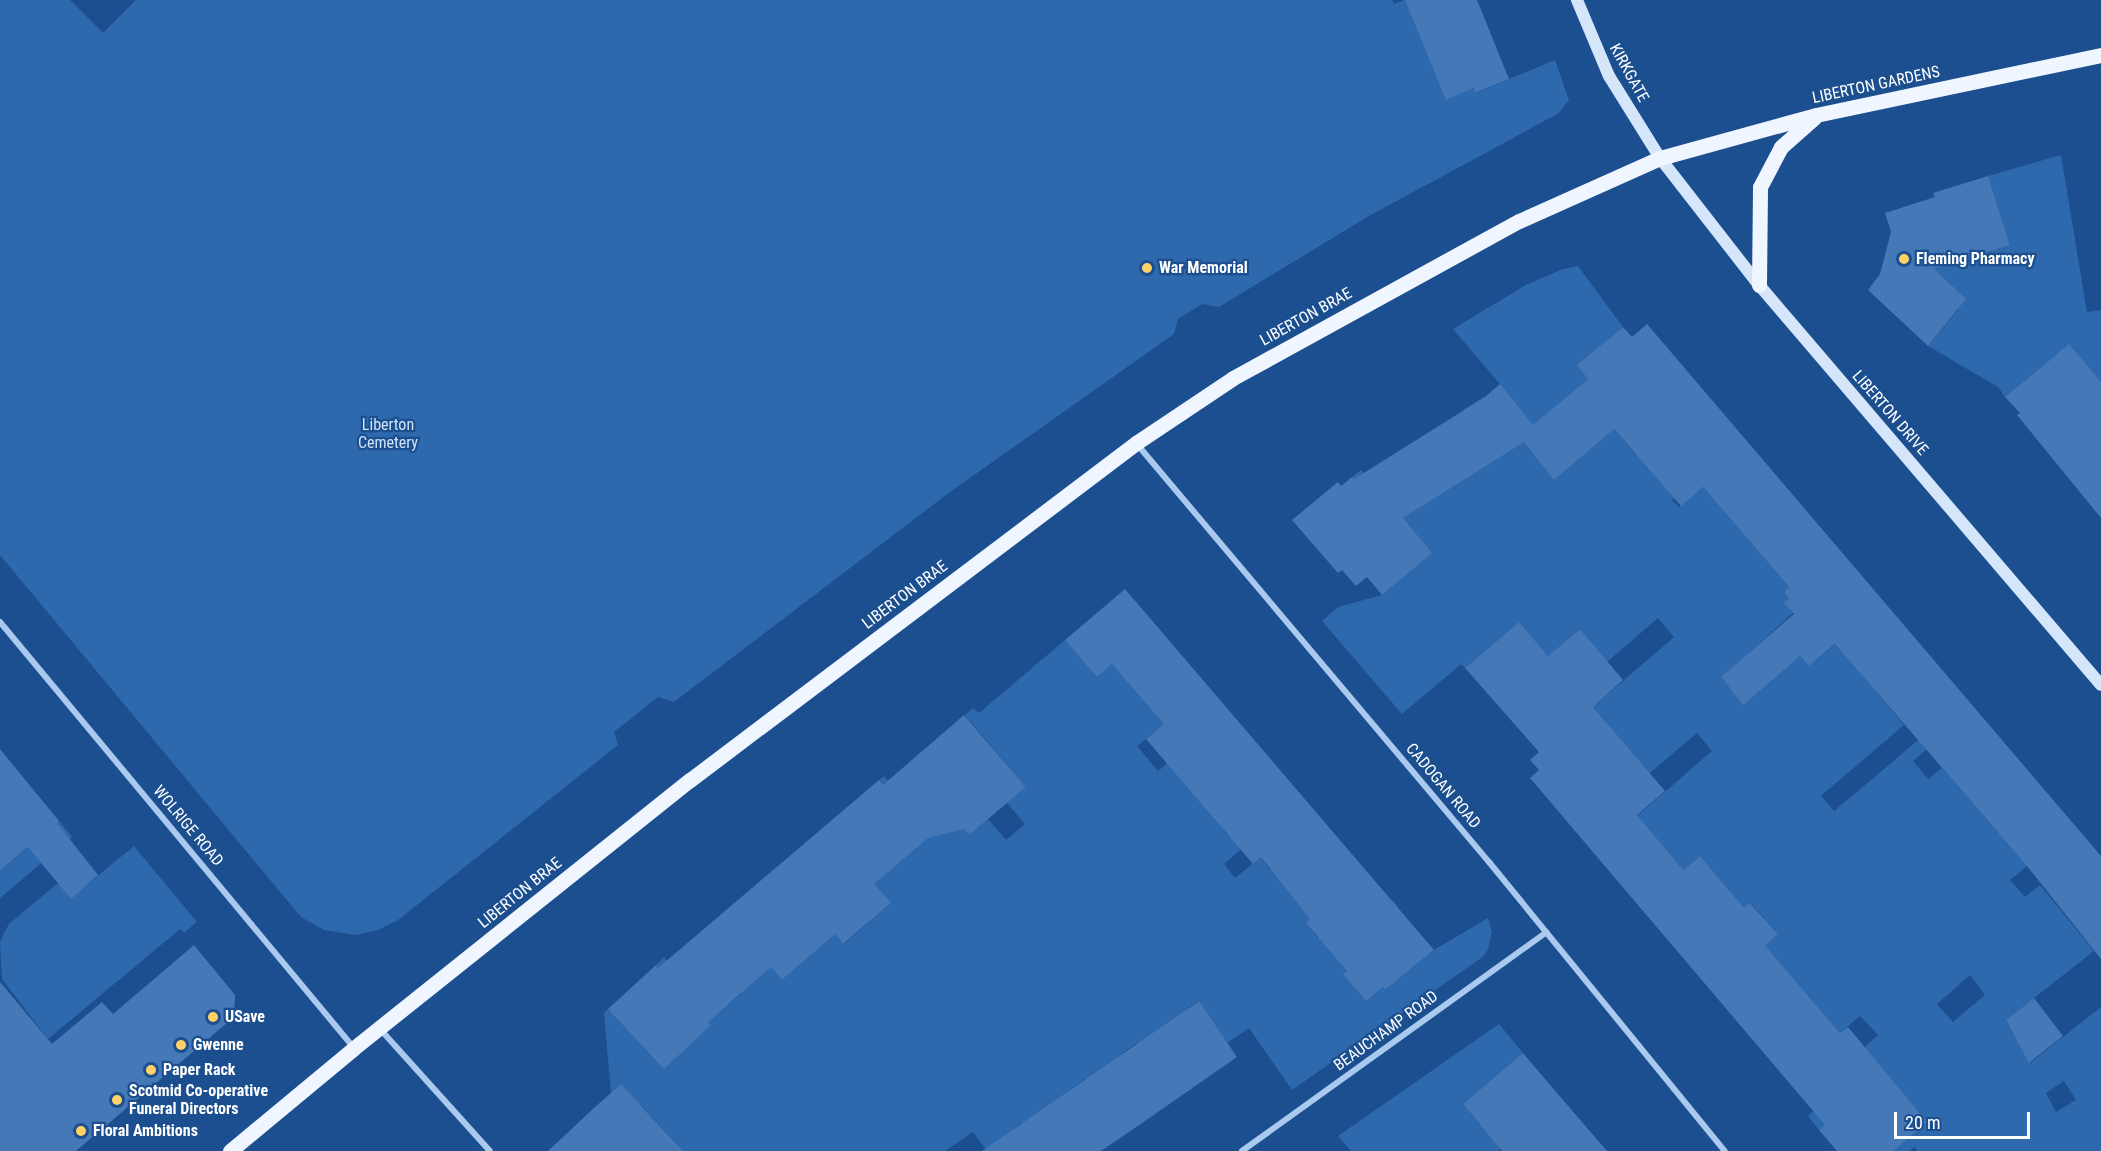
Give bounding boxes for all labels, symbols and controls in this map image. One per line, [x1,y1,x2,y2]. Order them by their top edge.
street label: KIRKGATE [1605,41,1653,105]
street label: LIBERTON GARDENS [1810,62,1942,108]
place label: Fleming Pharmacy [1916,249,2035,269]
marker: Fleming Pharmacy [1897,252,1911,266]
place label: War Memorial [1159,258,1248,278]
marker: War Memorial [1140,261,1154,275]
street label: LIBERTON BRAE [1257,284,1355,350]
street label: LIBERTON DRIVE [1848,367,1932,459]
park label: Liberton Cemetery [358,415,418,453]
street label: LIBERTON BRAE [859,557,951,633]
street label: CADOGAN ROAD [1402,739,1484,833]
street label: WOLRIGE ROAD [149,782,227,870]
street label: LIBERTON BRAE [474,853,566,933]
street label: BEAUCHAMP ROAD [1330,987,1442,1075]
place label: USave [225,1007,265,1027]
marker: USave [206,1010,220,1024]
place label: Gwenne [193,1035,244,1055]
marker: Gwenne [174,1038,188,1052]
place label: Paper Rack [163,1060,236,1080]
marker: Paper Rack [144,1063,158,1077]
place label: Scotmid Co-operative Funeral Directors [129,1081,268,1119]
marker: Scotmid Co-operative Funeral Directors [110,1093,124,1107]
scale bar [1897,1100,2034,1138]
text: 20 m [1905,1112,1940,1133]
place label: Floral Ambitions [93,1121,198,1141]
marker: Floral Ambitions [74,1124,88,1138]

